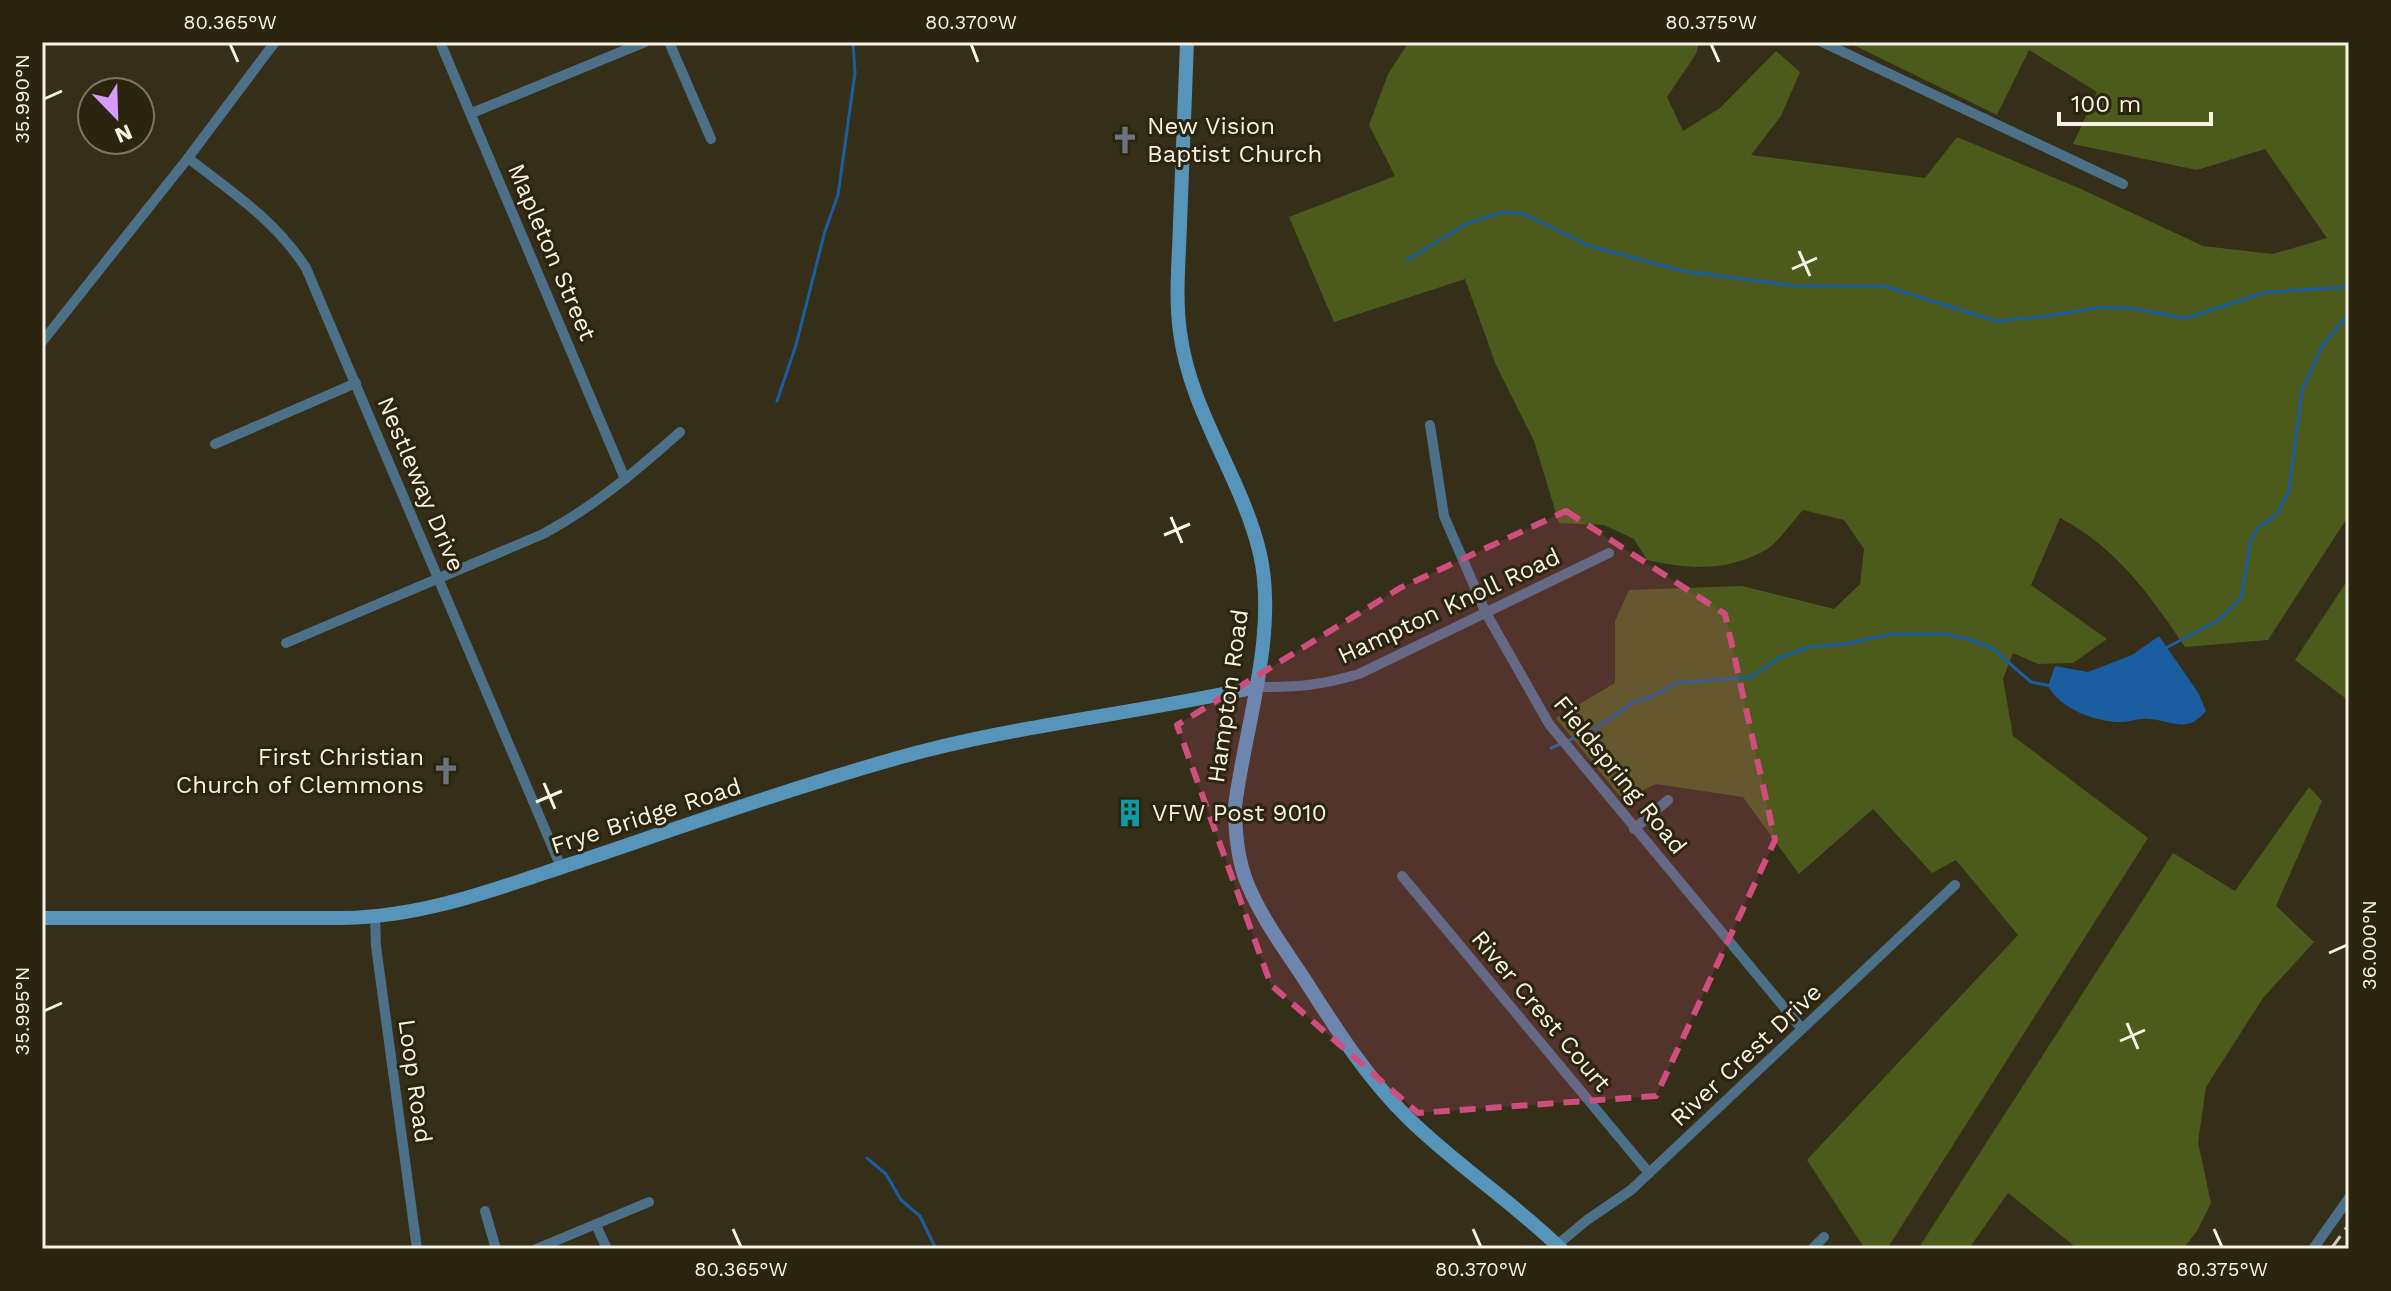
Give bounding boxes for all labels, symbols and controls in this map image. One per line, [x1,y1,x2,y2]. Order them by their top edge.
text: 80.365°W [183,10,277,34]
text: 80.370°W [925,10,1017,34]
text: 80.375°W [1665,10,1757,34]
text: 35.990°N [10,54,34,144]
north arrow [76,76,156,156]
scale bar [2059,76,2211,126]
text: 100 m [2071,90,2141,118]
place label: New Vision Baptist Church [1147,112,1322,168]
text: N [111,119,136,149]
church icon: New Vision Baptist Church [1110,125,1140,155]
street label: Mapleton Street [502,159,602,345]
street label: Nestleway Drive [372,392,470,576]
street label: Hampton Knoll Road [1333,542,1565,670]
street label: Hampton Road [1202,607,1254,785]
street label: Fieldspring Road [1548,690,1692,860]
place label: First Christian Church of Clemmons [176,743,424,799]
church icon: First Christian Church of Clemmons [431,756,461,786]
street label: Frye Bridge Road [547,772,745,860]
building icon: VFW Post 9010 [1115,798,1145,828]
place label: VFW Post 9010 [1152,799,1327,827]
text: 36.000°N [2357,900,2381,990]
street label: River Crest Court [1466,925,1616,1097]
text: 35.995°N [10,967,34,1055]
street label: River Crest Drive [1665,978,1827,1132]
street label: Loop Road [392,1017,438,1145]
text: 80.365°W [694,1257,788,1281]
text: 80.370°W [1435,1257,1527,1281]
text: 80.375°W [2176,1257,2268,1281]

